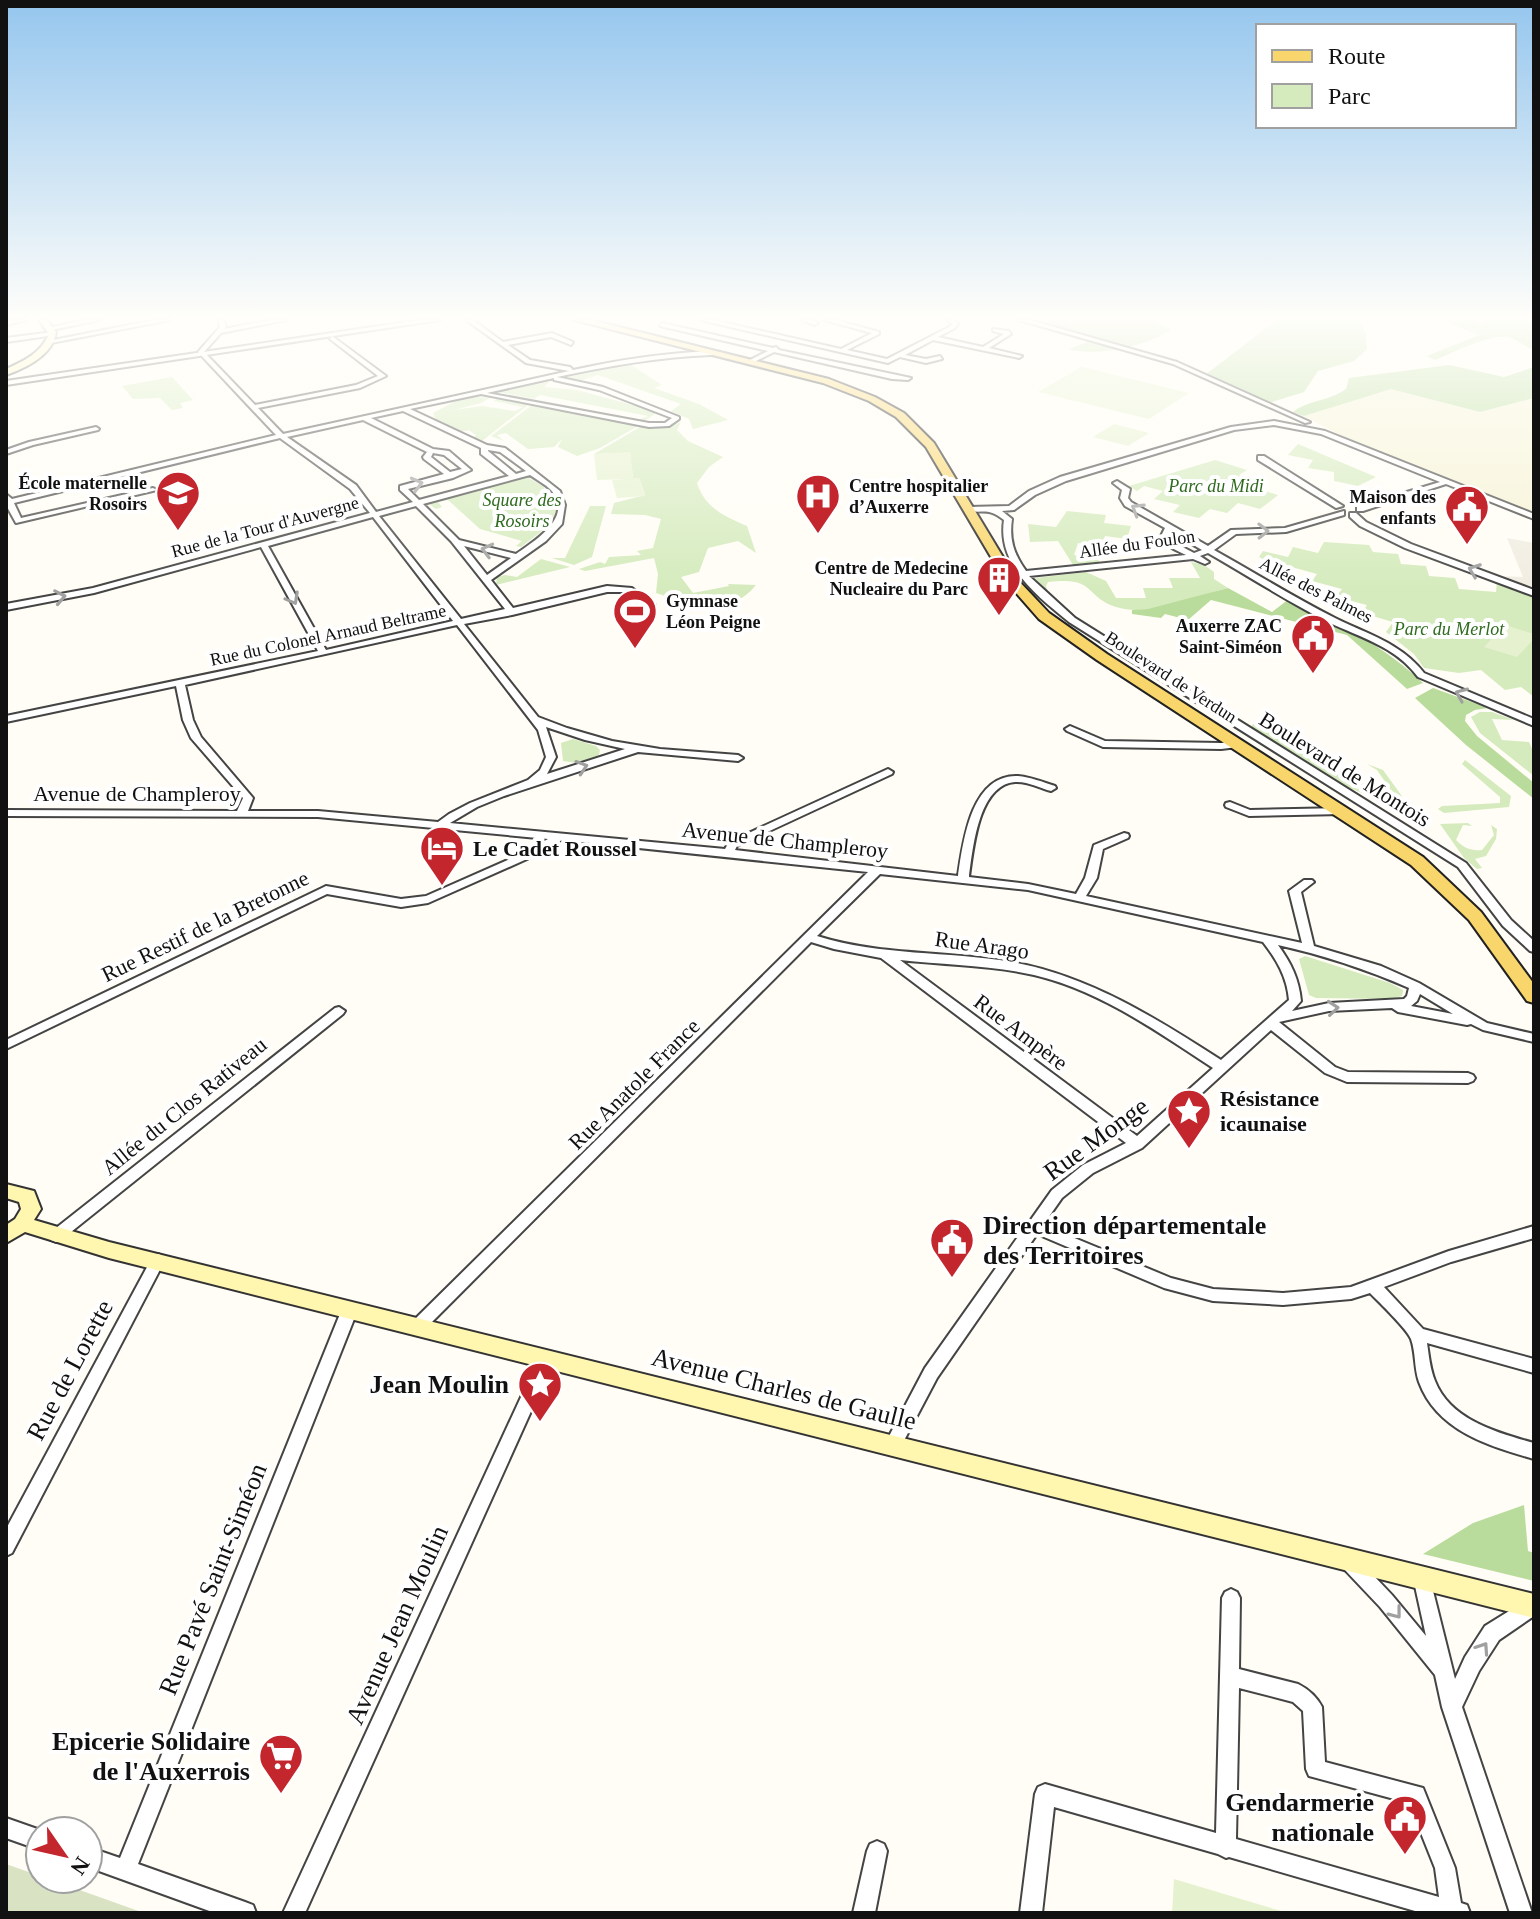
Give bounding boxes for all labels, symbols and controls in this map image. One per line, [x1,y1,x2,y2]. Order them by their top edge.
legend [1256,24,1516,128]
text: Route [1328,43,1385,69]
text: Parc [1328,83,1371,109]
school or university icon: École maternelle Rosoirs [154,469,202,532]
place label: École maternelle Rosoirs [19,472,147,514]
hospital icon: Centre hospitalier d’Auxerre [794,472,842,535]
place label: Centre hospitalier d’Auxerre [849,476,988,517]
park label: Parc du Midi [1167,476,1264,496]
one-way arrow [409,477,423,494]
public building icon: Maison des enfants [1443,483,1491,546]
place label: Maison des enfants [1349,487,1436,528]
park label: Square des Rosoirs [483,490,561,531]
street label: Rue de la Tour d'Auvergne [169,492,361,562]
one-way arrow [1131,503,1146,518]
one-way arrow [1257,522,1270,540]
street label: Allée du Foulon [1078,526,1196,562]
one-way arrow [480,542,494,559]
street label: Allée des Palmes [1256,553,1376,627]
building icon: Centre de Medecine Nucleaire du Parc [975,554,1023,617]
place label: Centre de Medecine Nucleaire du Parc [814,558,968,599]
one-way arrow [1468,563,1482,580]
sports icon: Gymnase Léon Peigne [611,587,659,650]
one-way arrow [54,589,67,606]
one-way arrow [283,590,299,605]
place label: Gymnase Léon Peigne [666,591,761,632]
street label: Rue du Colonel Arnaud Beltrame [208,600,448,670]
public building icon: Auxerre ZAC Saint-Siméon [1289,612,1337,675]
place label: Auxerre ZAC Saint-Siméon [1176,616,1282,657]
park label: Parc du Merlot [1393,619,1505,639]
street label: Boulevard de Verdun [1102,627,1240,727]
one-way arrow [1455,688,1470,704]
street label: Boulevard de Montois [1255,706,1435,832]
one-way arrow [575,760,589,776]
street label: Avenue de Champleroy [33,781,241,806]
street label: Avenue de Champleroy [681,817,889,863]
hotel icon: Le Cadet Roussel [418,824,466,887]
place label: Le Cadet Roussel [473,836,637,861]
street label: Rue Restif de la Bretonne [97,865,313,987]
street label: Rue Arago [933,926,1031,964]
street label: Rue Ampère [969,989,1073,1075]
one-way arrow [1327,1000,1340,1017]
street label: Rue Anatole France [563,1013,705,1155]
street label: Allée du Clos Rativeau [97,1032,271,1180]
place label: Résistance icaunaise [1220,1086,1319,1136]
place icon: Résistance icaunaise [1165,1087,1213,1150]
street label: Rue Monge [1038,1091,1154,1187]
place label: Direction départementale des Territoires [983,1211,1266,1270]
public building icon: Direction départementale des Territoires [928,1216,976,1279]
street label: Rue de Lorette [21,1295,119,1445]
street label: Avenue Charles de Gaulle [649,1342,919,1436]
place icon: Jean Moulin [516,1360,564,1423]
place label: Jean Moulin [370,1370,510,1399]
street label: Rue Pavé Saint-Siméon [153,1459,273,1699]
street label: Avenue Jean Moulin [340,1521,454,1729]
one-way arrow [1387,1604,1401,1619]
one-way arrow [1473,1642,1488,1656]
place label: Epicerie Solidaire de l'Auxerrois [52,1727,250,1786]
supermarket icon: Epicerie Solidaire de l'Auxerrois [257,1732,305,1795]
place label: Gendarmerie nationale [1225,1788,1374,1847]
public building icon: Gendarmerie nationale [1381,1793,1429,1856]
north arrow [24,1815,104,1895]
text: N [65,1852,95,1880]

